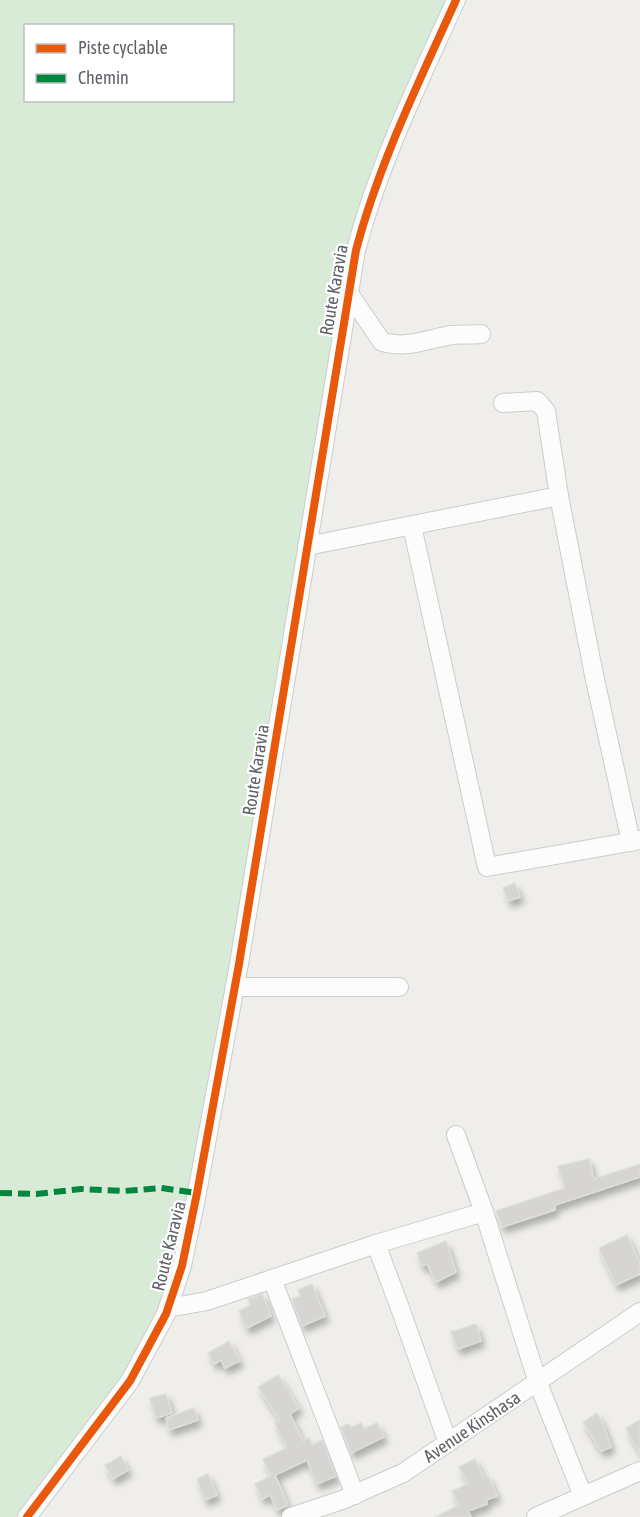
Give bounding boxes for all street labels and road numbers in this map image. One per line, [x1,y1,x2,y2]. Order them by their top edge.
street label: Route Karavia [315,243,352,337]
street label: Route Karavia [238,723,273,817]
street label: Route Karavia [147,1199,190,1293]
street label: Avenue Kinshasa [419,1387,524,1467]

